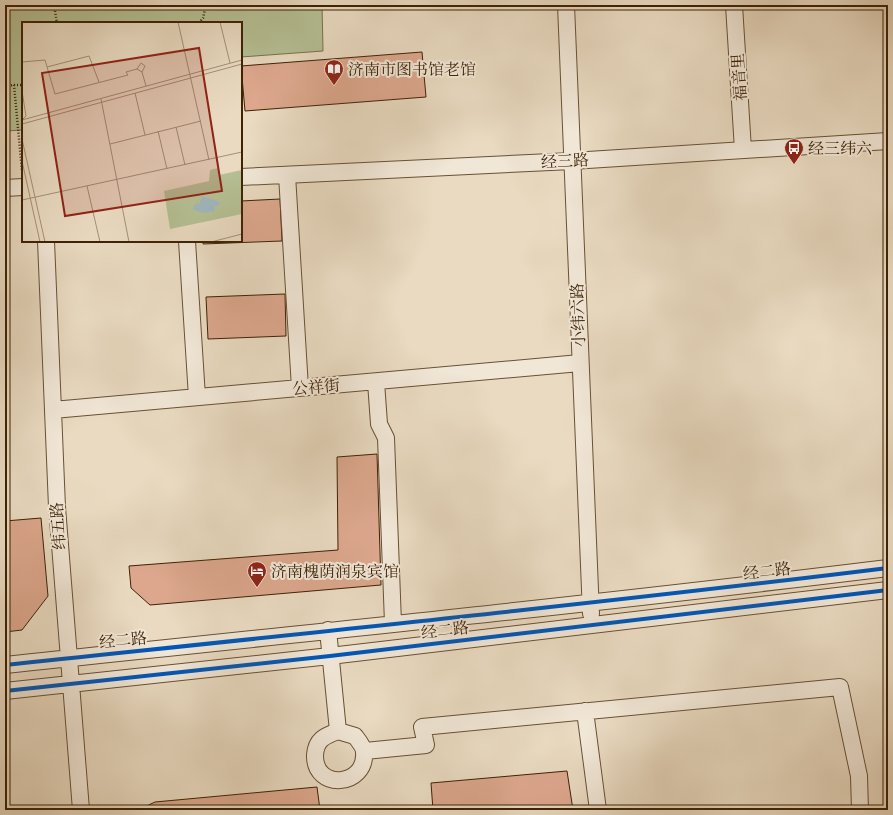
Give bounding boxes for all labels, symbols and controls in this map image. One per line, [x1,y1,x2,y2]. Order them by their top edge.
inset map [22,22,242,242]
street label: 福音里 [727,52,751,102]
library icon: 济南市图书馆老馆 [323,58,345,86]
place label: 济南市图书馆老馆 [348,59,476,80]
bus stop icon: 经三纬六 [783,137,805,165]
place label: 经三纬六 [808,138,872,159]
street label: 经三路 [540,149,590,173]
street label: 小纬六路 [566,283,590,347]
street label: 公祥街 [291,374,341,400]
street label: 纬五路 [46,501,70,551]
street label: 经二路 [742,558,792,584]
hotel icon: 济南槐荫润泉宾馆 [246,560,268,588]
place label: 济南槐荫润泉宾馆 [271,561,399,582]
street label: 经二路 [420,617,470,643]
street label: 经二路 [98,627,148,653]

